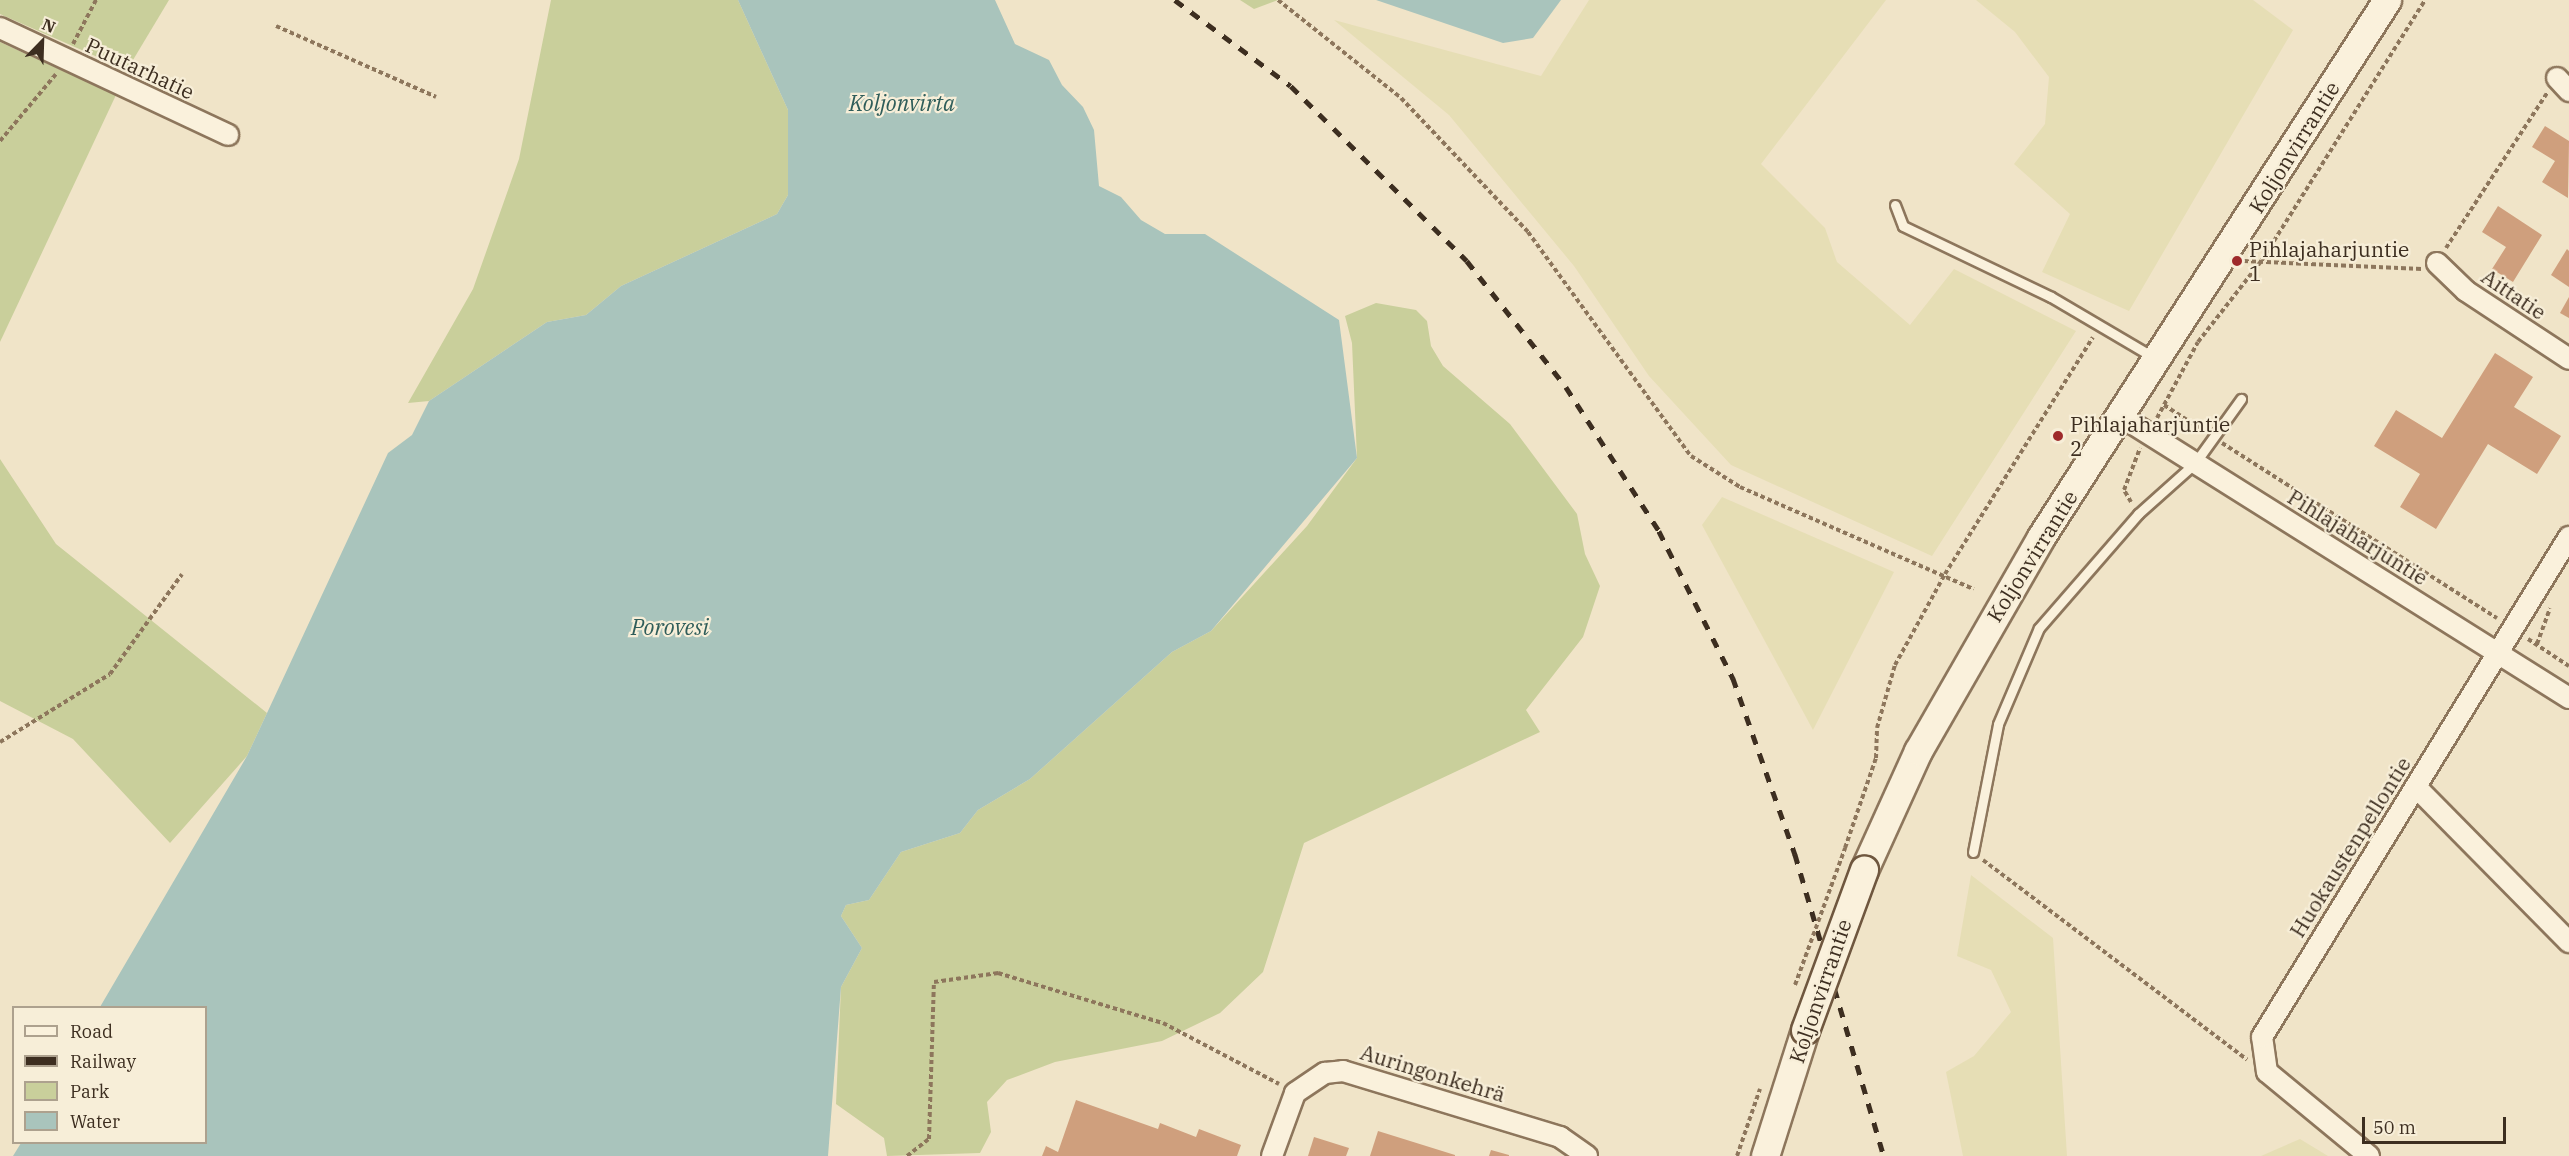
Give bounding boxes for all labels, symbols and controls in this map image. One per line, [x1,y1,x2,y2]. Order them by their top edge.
north arrow [12,12,72,72]
text: N [39,14,59,37]
street label: Puutarhatie [82,32,198,104]
street label: Koljonvirrantie [2243,77,2345,217]
water label: Koljonvirta [849,90,955,116]
place label: Pihlajaharjuntie 1 [2249,236,2409,286]
marker: Pihlajaharjuntie 1 [2230,254,2244,268]
street label: Aittatie [2477,263,2551,325]
place label: Pihlajaharjuntie 2 [2070,411,2230,461]
marker: Pihlajaharjuntie 2 [2051,429,2065,443]
street label: Pihlajaharjuntie [2283,484,2433,590]
street label: Koljonvirrantie [1981,486,2083,626]
water label: Porovesi [631,614,709,640]
street label: Huokaustenpellontie [2284,752,2416,942]
street label: Koljonvirrantie [1784,916,1856,1066]
legend [12,1006,207,1144]
text: Road [70,1020,113,1043]
street label: Auringonkehrä [1358,1039,1508,1107]
text: Railway [70,1050,136,1073]
text: Park [70,1080,109,1103]
scale bar [2365,1105,2509,1143]
text: Water [70,1110,120,1133]
text: 50 m [2373,1116,2416,1139]

